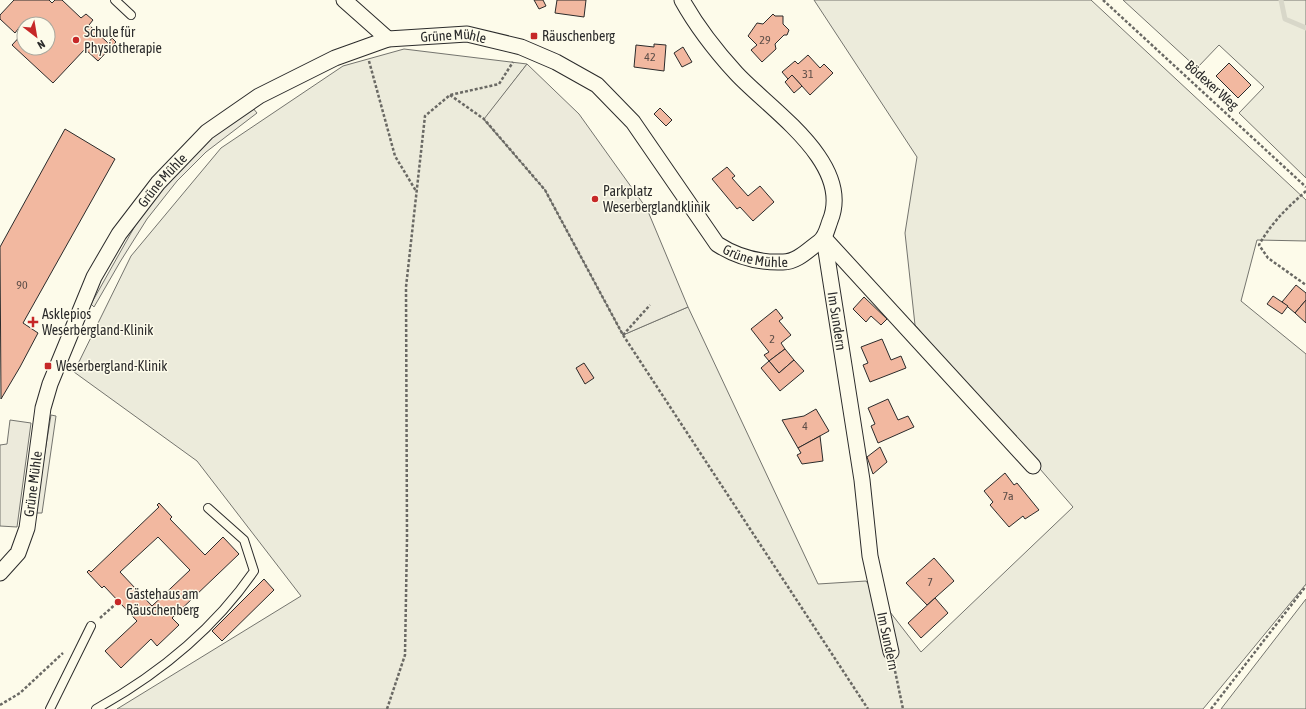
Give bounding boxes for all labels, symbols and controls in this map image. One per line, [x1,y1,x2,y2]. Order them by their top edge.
north arrow [16,16,56,56]
place label: Schule für Physiotherapie [84,24,162,56]
street label: Grüne Mühle [420,26,488,46]
place label: Räuschenberg [542,28,615,44]
marker: Räuschenberg [529,31,539,41]
house number: 29 [759,33,771,47]
marker: Schule für Physiotherapie [71,35,81,45]
text: N [35,38,47,51]
house number: 42 [644,50,656,64]
street label: Bödexer Weg [1182,57,1242,113]
house number: 31 [802,67,814,81]
street label: Grüne Mühle [134,150,190,210]
place label: Parkplatz Weserberglandklinik [603,183,710,215]
marker: Parkplatz Weserberglandklinik [590,194,600,204]
street label: Grüne Mühle [720,241,788,270]
house number: 90 [16,278,28,292]
street label: Im Sundern [825,291,850,351]
place label: Asklepios Weserbergland-Klinik [42,306,153,338]
marker: Asklepios Weserbergland-Klinik [27,316,39,328]
house number: 2 [769,332,775,346]
place label: Weserbergland-Klinik [56,358,167,374]
marker: Weserbergland-Klinik [43,361,53,371]
house number: 4 [802,419,808,433]
street label: Grüne Mühle [21,450,45,518]
house number: 7a [1002,489,1014,503]
house number: 7 [927,575,933,589]
place label: Gästehaus am Räuschenberg [126,586,199,618]
marker: Gästehaus am Räuschenberg [113,597,123,607]
street label: Im Sundern [874,611,902,671]

